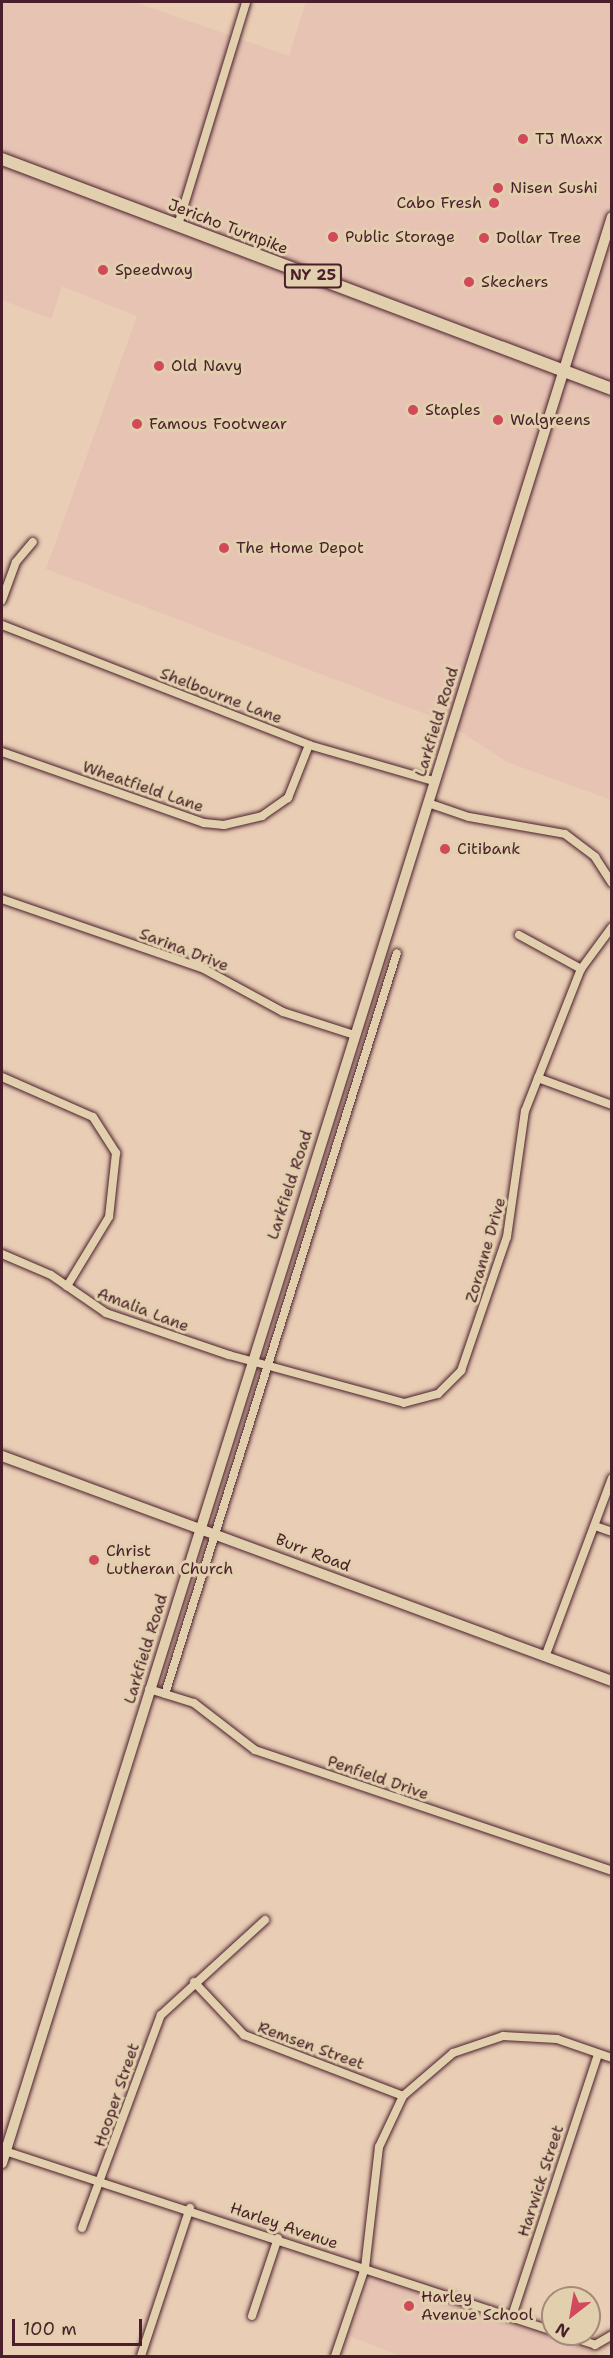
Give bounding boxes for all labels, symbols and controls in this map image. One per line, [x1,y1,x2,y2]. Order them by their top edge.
place label: TJ Maxx [535,129,602,149]
marker: TJ Maxx [516,132,530,146]
place label: Nisen Sushi [510,178,598,198]
marker: Nisen Sushi [491,181,505,195]
place label: Cabo Fresh [397,193,482,213]
street label: Jericho Turnpike [165,195,291,259]
marker: Cabo Fresh [487,196,501,210]
place label: Public Storage [345,227,455,247]
place label: Dollar Tree [496,228,581,248]
marker: Public Storage [326,230,340,244]
marker: Dollar Tree [477,231,491,245]
place label: Speedway [115,260,193,280]
marker: Speedway [96,263,110,277]
road number: NY 25 [283,264,343,288]
place label: Skechers [481,272,549,292]
marker: Skechers [462,275,476,289]
place label: Old Navy [171,356,242,376]
marker: Old Navy [152,359,166,373]
place label: Staples [425,400,481,420]
marker: Staples [406,403,420,417]
place label: Walgreens [510,410,591,430]
marker: Walgreens [491,413,505,427]
place label: Famous Footwear [149,414,287,434]
marker: Famous Footwear [130,417,144,431]
place label: The Home Depot [236,538,364,558]
marker: The Home Depot [217,541,231,555]
street label: Shelbourne Lane [157,664,285,728]
street label: Larkfield Road [411,665,463,779]
street label: Wheatfield Lane [80,757,206,817]
place label: Citibank [457,839,520,859]
marker: Citibank [438,842,452,856]
street label: Sarina Drive [137,924,231,976]
street label: Larkfield Road [263,1128,317,1242]
street label: Zoranne Drive [462,1195,510,1305]
street label: Amalia Lane [94,1284,192,1336]
street label: Burr Road [273,1530,353,1576]
place label: Christ Lutheran Church [106,1541,233,1579]
marker: Christ Lutheran Church [87,1553,101,1567]
street label: Larkfield Road [120,1592,172,1706]
street label: Penfield Drive [325,1752,431,1804]
street label: Remsen Street [255,2018,367,2074]
street label: Hooper Street [90,2040,144,2150]
street label: Harwick Street [514,2123,568,2239]
street label: Harley Avenue [227,2199,341,2253]
north arrow [541,2286,601,2346]
place label: Harley Avenue School [421,2287,533,2325]
marker: Harley Avenue School [402,2299,416,2313]
scale bar [15,2307,146,2345]
text: 100 m [23,2317,77,2341]
text: N [552,2318,573,2342]

